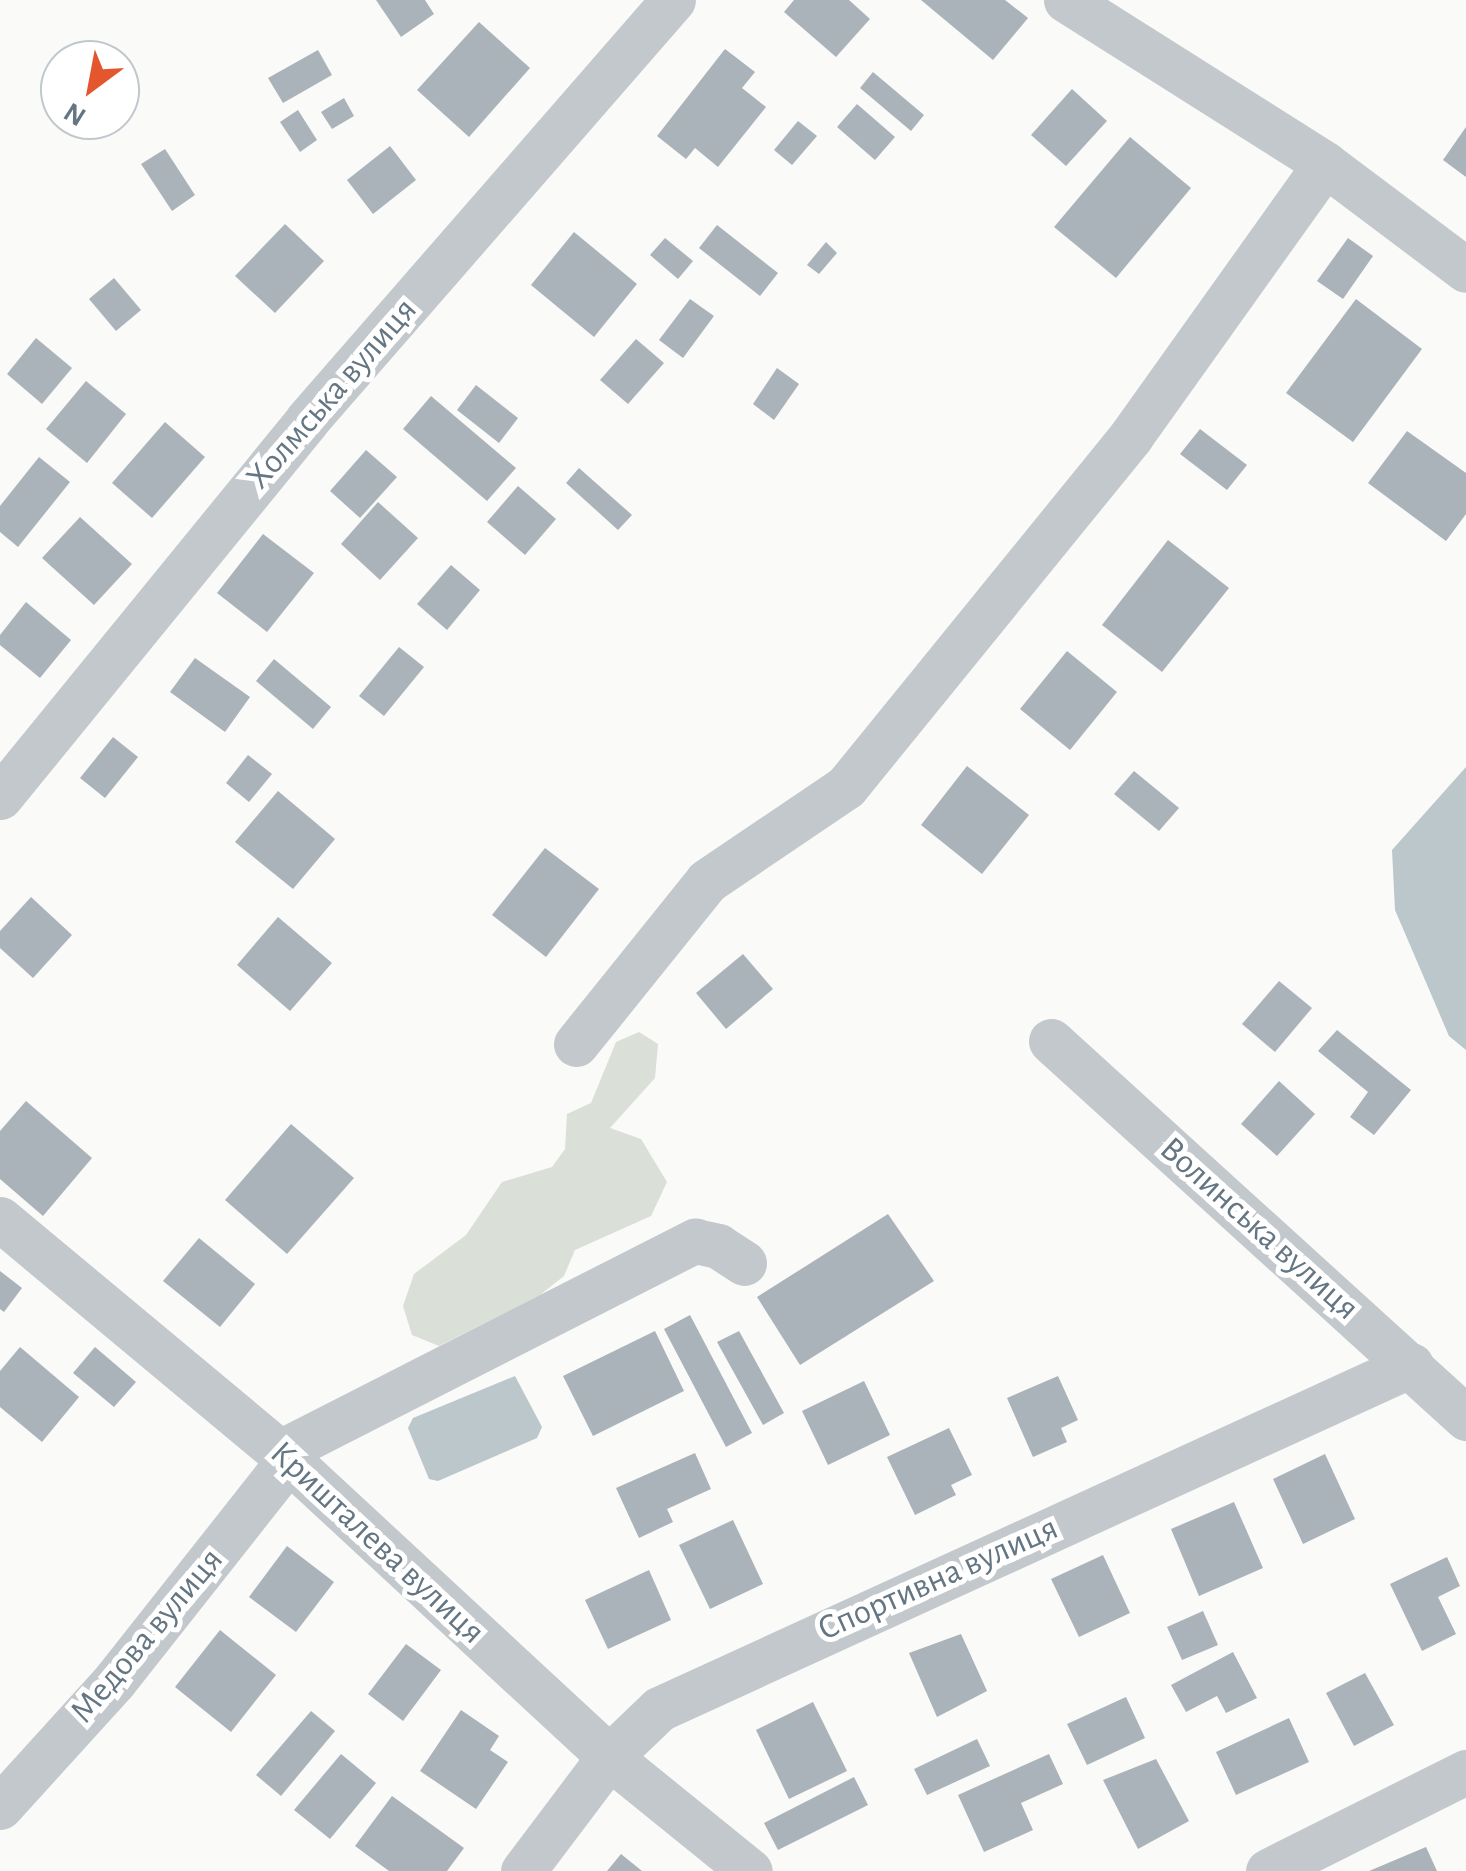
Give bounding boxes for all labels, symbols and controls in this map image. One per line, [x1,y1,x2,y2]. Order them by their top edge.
north arrow [40,40,140,140]
text: N [59,97,91,131]
street label: Холмська вулиця [238,290,426,498]
street label: Волинська вулиця [1151,1128,1367,1330]
street label: Кришталева вулиця [261,1433,493,1653]
street label: Спортивна вулиця [811,1507,1065,1651]
street label: Медова вулиця [62,1540,232,1732]

